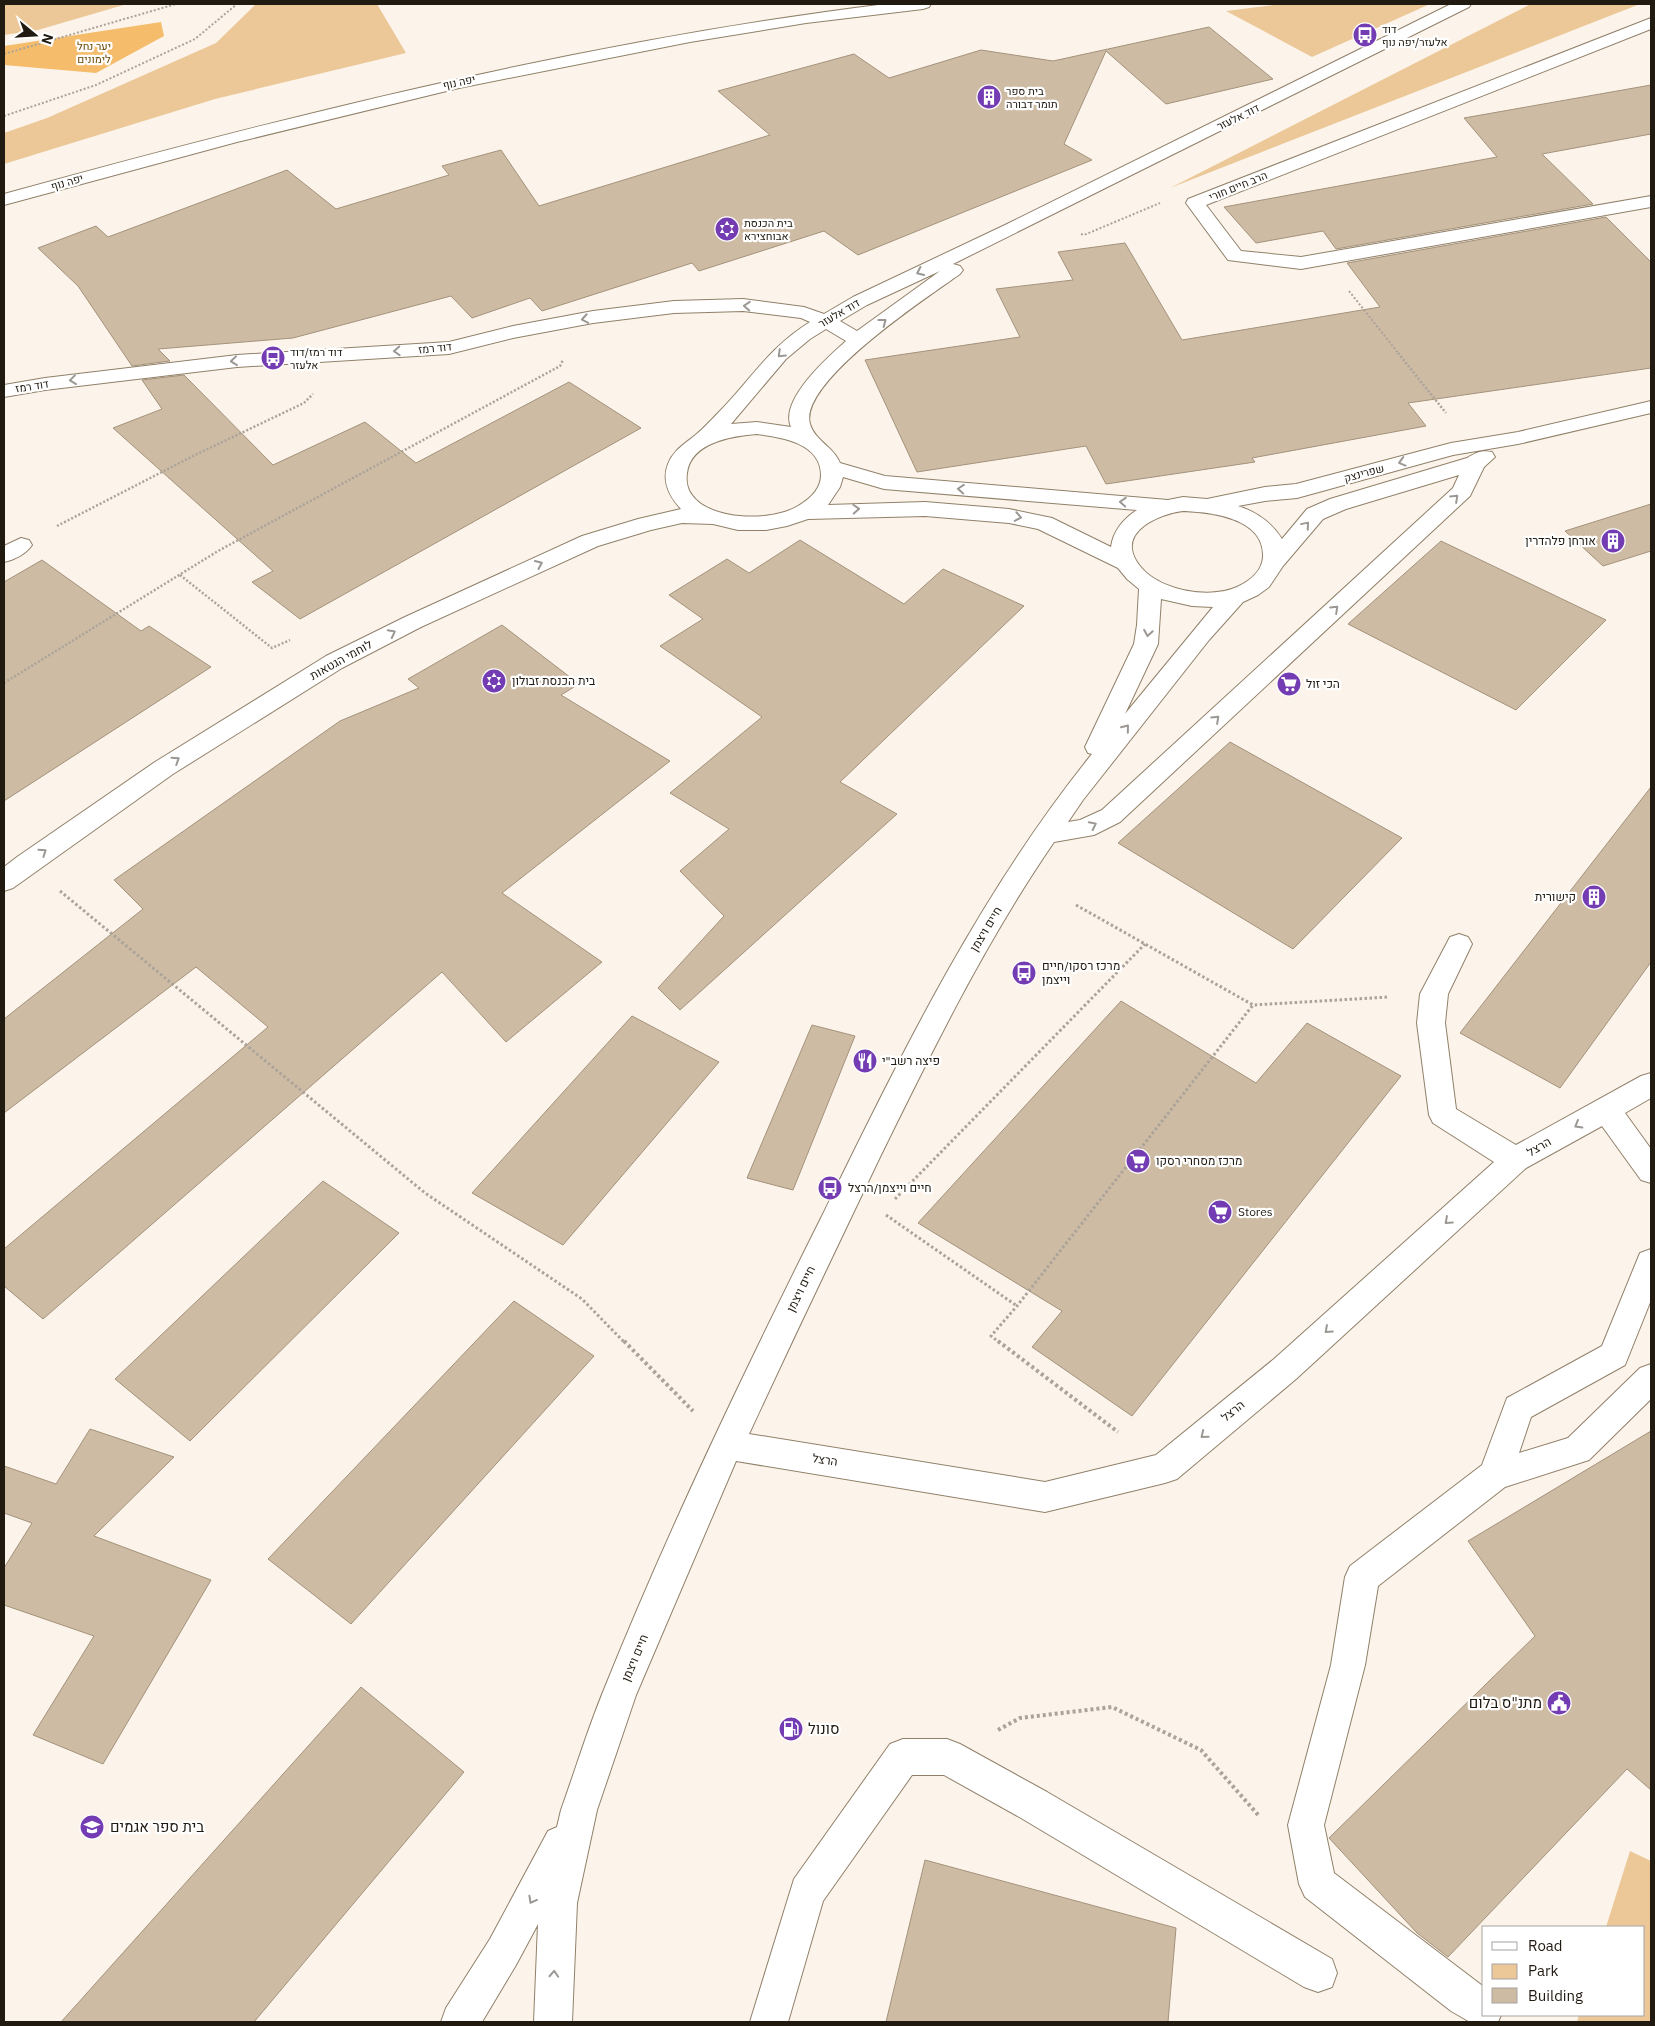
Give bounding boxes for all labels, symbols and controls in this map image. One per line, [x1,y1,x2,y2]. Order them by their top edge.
north arrow [10,10,60,60]
bus stop icon: דוד אלעזר/יפה נוף [1352,22,1378,48]
place label: דוד אלעזר/יפה נוף [1382,22,1448,49]
text: N [37,31,57,47]
park label: יער נחל לימונים [77,39,111,66]
street label: יפה נוף [441,72,477,92]
building icon: בית ספר תומר דבורה [976,84,1002,110]
place label: בית ספר תומר דבורה [1006,84,1058,111]
street label: דוד אלעזר [1214,101,1262,133]
street label: הרב חיים חורי [1207,168,1269,204]
street label: יפה נוף [49,171,85,193]
synagogue icon: בית הכנסת אבוחצירא [714,216,740,242]
place label: בית הכנסת אבוחצירא [744,216,793,243]
one-way arrow [916,265,925,276]
street label: דוד אלעזר [816,295,863,330]
one-way arrow [742,301,750,312]
one-way arrow [581,313,589,323]
one-way arrow [877,319,886,327]
street label: דוד רמז [418,339,453,357]
bus stop icon: דוד רמז/דוד אלעזר [260,345,286,371]
place label: דוד רמז/דוד אלעזר [290,345,343,372]
one-way arrow [392,346,400,357]
one-way arrow [778,348,787,357]
one-way arrow [230,356,238,367]
one-way arrow [69,374,77,385]
street label: דוד רמז [14,376,50,396]
one-way arrow [1398,457,1407,467]
street label: שפרינצק [1342,461,1386,485]
one-way arrow [957,483,965,494]
one-way arrow [1449,495,1458,504]
one-way arrow [1119,496,1127,507]
one-way arrow [852,504,860,515]
one-way arrow [1013,512,1022,522]
one-way arrow [1300,522,1308,531]
building icon: אורחן פלהדרין [1600,528,1626,554]
place label: אורחן פלהדרין [1525,533,1596,548]
one-way arrow [534,559,543,570]
one-way arrow [1330,606,1339,615]
one-way arrow [386,629,395,639]
one-way arrow [1143,629,1153,637]
street label: לוחמי הגטאות [307,636,375,683]
synagogue icon: בית הכנסת זבולון [481,668,507,694]
supermarket icon: הכי זול [1276,671,1302,697]
place label: בית הכנסת זבולון [512,673,596,688]
place label: הכי זול [1306,676,1340,691]
one-way arrow [1210,716,1219,725]
one-way arrow [1121,725,1129,734]
one-way arrow [171,757,180,766]
one-way arrow [1088,820,1097,831]
one-way arrow [37,849,46,858]
building icon: קישורית [1581,884,1607,910]
place label: קישורית [1535,889,1576,904]
street label: חיים ויצמן [966,904,1005,954]
place label: מרכז רסקו/חיים וייצמן [1042,958,1120,987]
bus stop icon: מרכז רסקו/חיים וייצמן [1011,960,1037,986]
restaurant icon: פיצה רשב"י [852,1048,878,1074]
place label: פיצה רשב"י [882,1053,940,1068]
one-way arrow [1575,1118,1584,1128]
street label: הרצל [1524,1134,1554,1159]
supermarket icon: מרכז מסחרי רסקו [1125,1148,1151,1174]
place label: מרכז מסחרי רסקו [1156,1153,1242,1168]
bus stop icon: חיים וייצמן/הרצל [817,1175,843,1201]
place label: חיים וייצמן/הרצל [848,1180,932,1195]
supermarket icon: Stores [1207,1199,1233,1225]
place label: Stores [1238,1204,1273,1219]
one-way arrow [1445,1215,1454,1224]
street label: חיים ויצמן [783,1263,818,1314]
one-way arrow [1324,1324,1333,1333]
street label: הרצל [1218,1397,1247,1425]
one-way arrow [1201,1429,1210,1438]
street label: הרצל [811,1450,839,1469]
street label: חיים ויצמן [618,1632,651,1684]
public building icon: מתנ"ס בלום [1546,1690,1572,1716]
place label: מתנ"ס בלום [1469,1693,1542,1712]
fuel station icon: סונול [778,1716,804,1742]
place label: סונול [808,1719,840,1738]
school or university icon: בית ספר אגמים [79,1814,105,1840]
place label: בית ספר אגמים [110,1817,204,1836]
one-way arrow [528,1894,538,1903]
legend [1482,1926,1645,2016]
text: Road [1528,1936,1563,1955]
text: Park [1528,1961,1558,1980]
one-way arrow [549,1969,560,1977]
text: Building [1528,1986,1583,2005]

